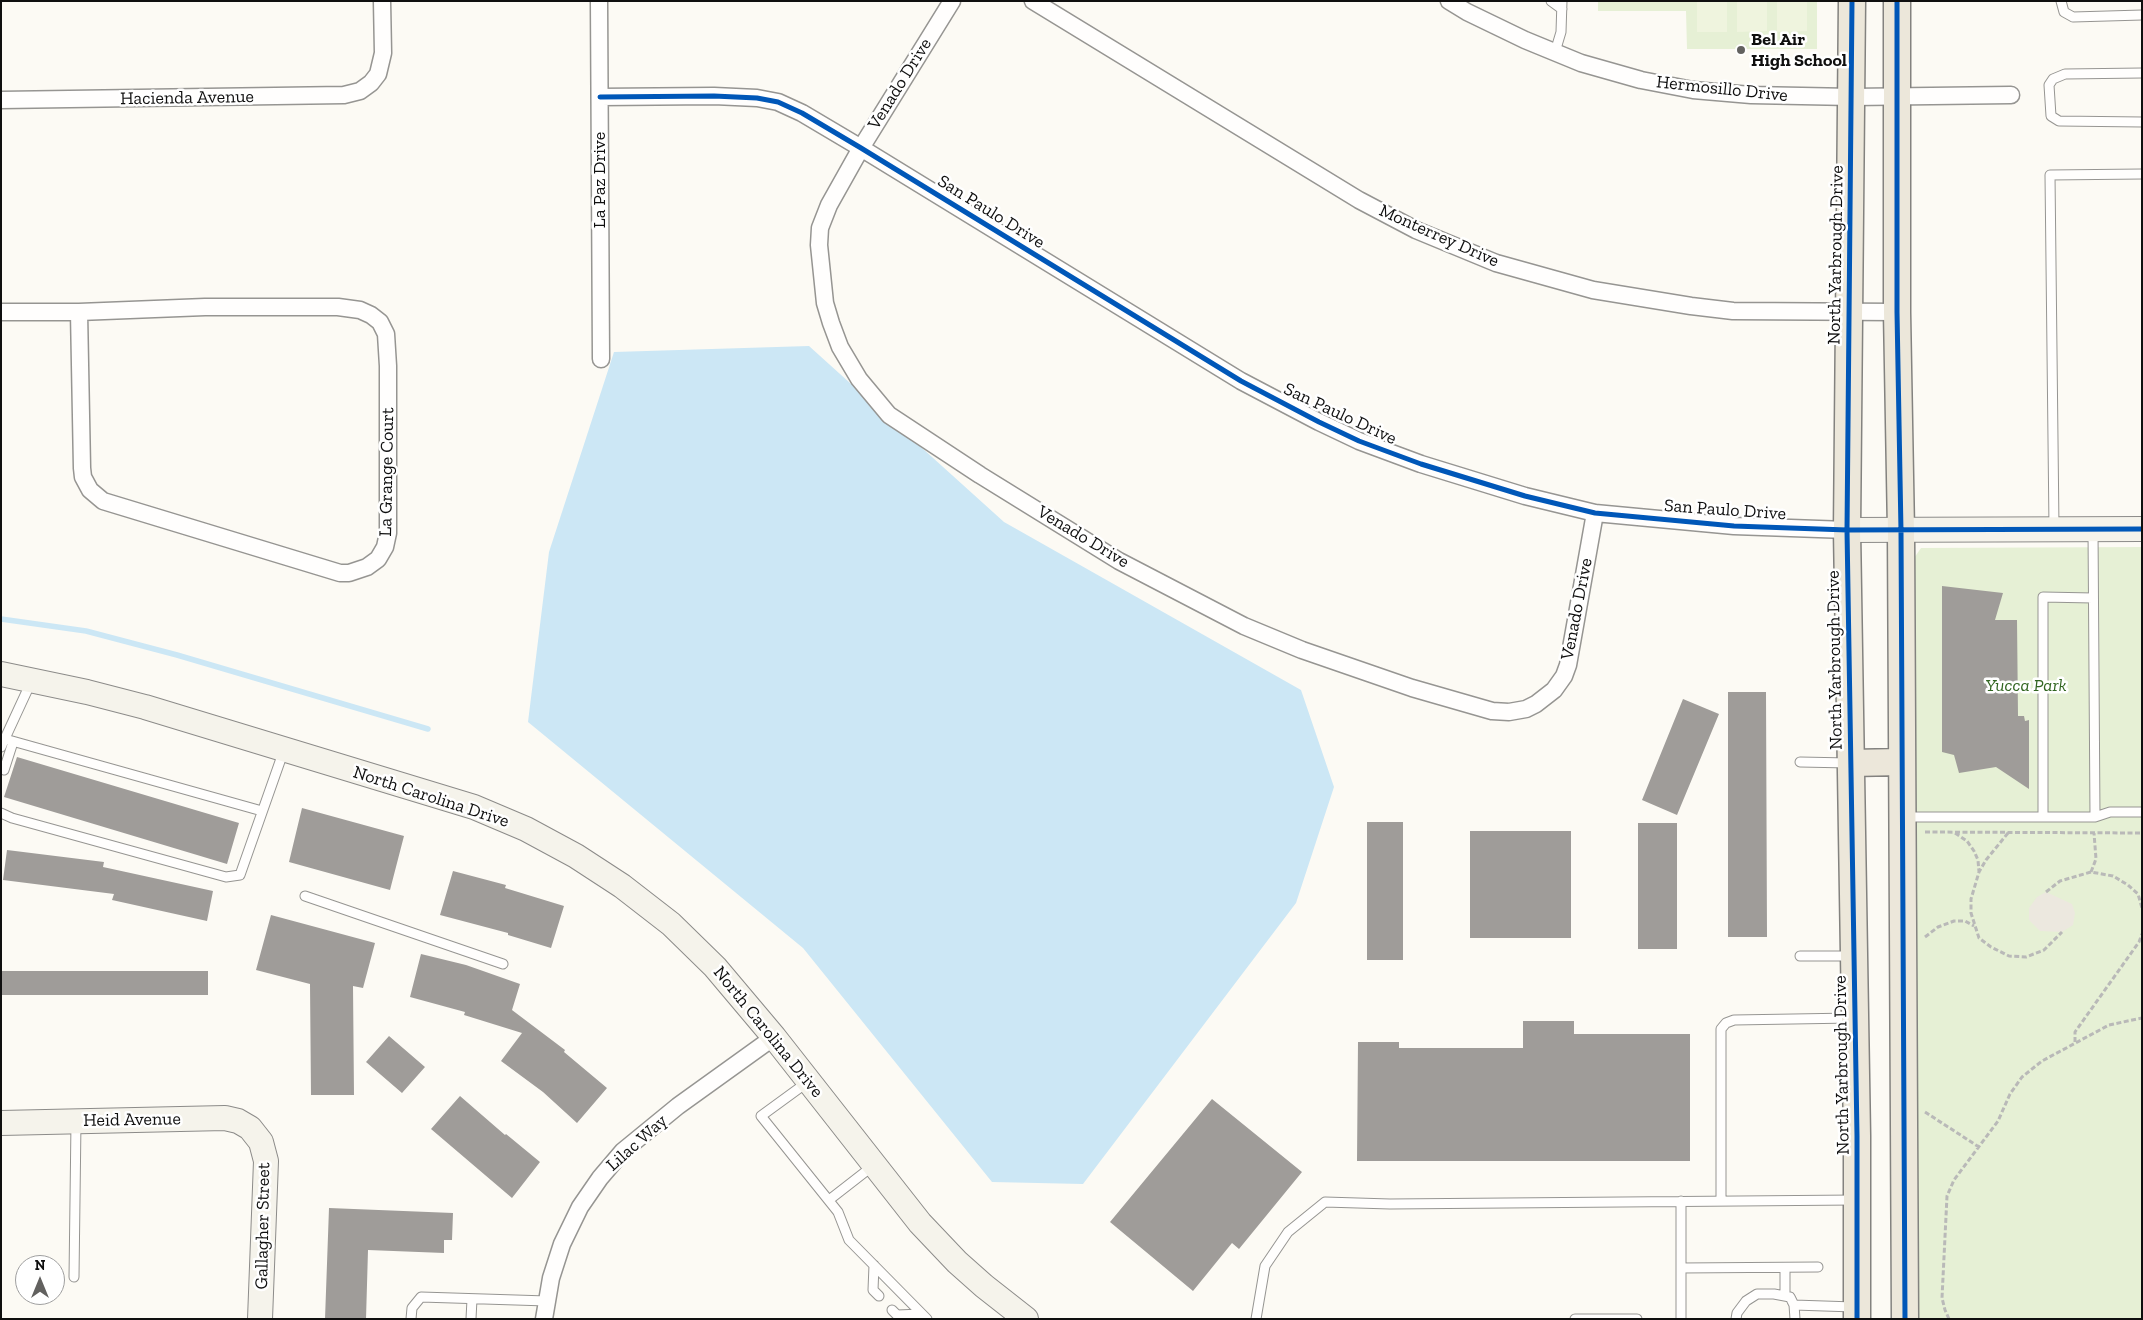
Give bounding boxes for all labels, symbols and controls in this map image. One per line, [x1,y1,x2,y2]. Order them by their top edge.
place label: Bel Air High School [1751,29,1847,72]
street label: Venado Drive [863,34,937,134]
marker: Bel Air High School [1735,44,1747,56]
street label: Hermosillo Drive [1655,71,1789,107]
street label: Hacienda Avenue [120,86,254,110]
street label: La Paz Drive [589,132,611,228]
street label: North Yarbrough Drive [1824,165,1848,345]
street label: San Paulo Drive [933,170,1049,254]
street label: Monterrey Drive [1376,200,1502,272]
street label: San Paulo Drive [1280,378,1400,450]
street label: La Grange Court [375,407,399,537]
street label: San Paulo Drive [1663,495,1787,525]
street label: Venado Drive [1033,501,1133,573]
street label: Venado Drive [1557,556,1597,662]
street label: North Yarbrough Drive [1823,570,1847,750]
park label: Yucca Park [1985,675,2067,697]
street label: North Carolina Drive [350,762,512,832]
street label: North Carolina Drive [708,962,828,1102]
street label: North Yarbrough Drive [1830,975,1854,1155]
street label: Heid Avenue [83,1108,181,1132]
street label: Lilac Way [602,1110,672,1176]
street label: Gallagher Street [251,1162,275,1290]
north arrow [15,1255,65,1305]
text: N [35,1257,45,1274]

